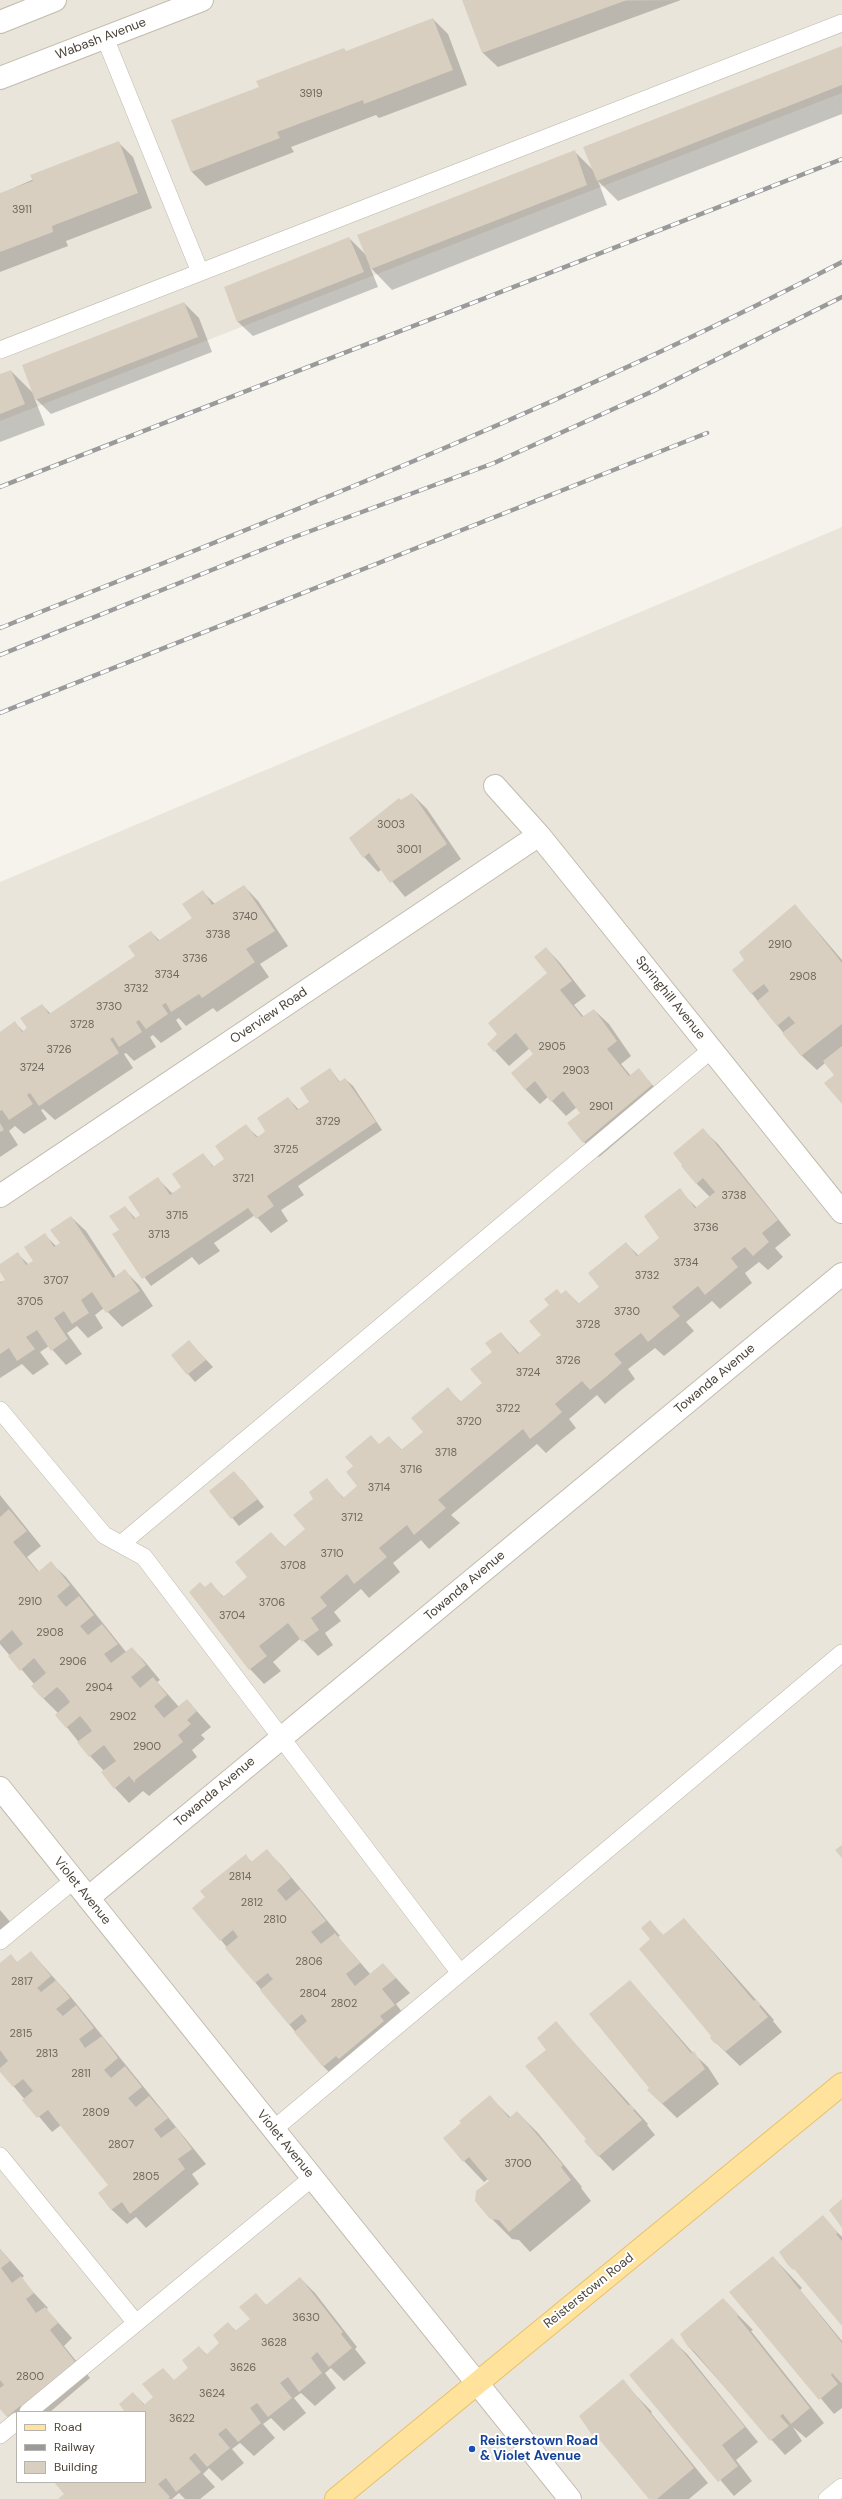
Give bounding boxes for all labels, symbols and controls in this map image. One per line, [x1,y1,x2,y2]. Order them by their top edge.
street label: Wabash Avenue [53,15,149,63]
house number: 3919 [299,87,323,101]
house number: 3911 [12,203,32,217]
house number: 3003 [377,818,405,832]
house number: 3001 [397,843,421,857]
house number: 3740 [232,910,258,924]
house number: 3738 [205,928,231,942]
house number: 2910 [768,938,792,952]
house number: 3736 [182,952,208,966]
street label: Springhill Avenue [632,953,708,1043]
house number: 3734 [154,968,180,982]
house number: 2908 [789,970,817,984]
house number: 3732 [124,982,148,996]
street label: Overview Road [228,985,310,1047]
house number: 3730 [96,1000,122,1014]
house number: 3728 [70,1018,94,1032]
house number: 2905 [538,1040,566,1054]
house number: 3726 [46,1043,72,1057]
house number: 3724 [20,1061,44,1075]
house number: 2903 [562,1064,590,1078]
house number: 2901 [589,1100,613,1114]
house number: 3729 [315,1115,341,1129]
house number: 3725 [274,1143,298,1157]
house number: 3721 [232,1172,254,1186]
house number: 3738 [721,1189,747,1203]
house number: 3715 [166,1209,188,1223]
house number: 3736 [693,1221,719,1235]
house number: 3713 [148,1228,170,1242]
house number: 3734 [673,1256,699,1270]
house number: 3732 [635,1269,659,1283]
house number: 3707 [43,1274,69,1288]
house number: 3705 [17,1295,43,1309]
house number: 3730 [614,1305,640,1319]
house number: 3728 [576,1318,600,1332]
street label: Towanda Avenue [671,1341,759,1417]
house number: 3726 [555,1354,581,1368]
house number: 3724 [516,1366,540,1380]
house number: 3722 [496,1402,520,1416]
house number: 3720 [456,1415,482,1429]
house number: 3718 [435,1446,457,1460]
house number: 3716 [400,1463,422,1477]
house number: 3714 [368,1481,390,1495]
house number: 3712 [341,1511,363,1525]
house number: 3710 [320,1547,344,1561]
street label: Towanda Avenue [421,1548,509,1624]
house number: 3708 [280,1559,306,1573]
house number: 2910 [18,1595,42,1609]
house number: 3706 [259,1596,285,1610]
house number: 3704 [219,1609,245,1623]
house number: 2908 [36,1626,64,1640]
house number: 2906 [59,1655,87,1669]
house number: 2904 [85,1681,113,1695]
house number: 2902 [110,1710,136,1724]
house number: 2900 [133,1740,161,1754]
street label: Towanda Avenue [171,1754,259,1830]
street label: Violet Avenue [50,1854,114,1928]
house number: 2814 [229,1870,251,1884]
house number: 2812 [241,1896,263,1910]
house number: 2810 [263,1913,287,1927]
house number: 2806 [295,1955,323,1969]
house number: 2817 [11,1975,33,1989]
house number: 2804 [299,1987,327,2001]
house number: 2802 [331,1997,357,2011]
house number: 2815 [10,2027,32,2041]
house number: 2813 [36,2047,58,2061]
house number: 2811 [71,2067,91,2081]
house number: 2809 [82,2106,110,2120]
street label: Violet Avenue [253,2107,317,2181]
house number: 2807 [108,2138,134,2152]
house number: 3700 [504,2157,532,2171]
house number: 2805 [132,2170,160,2184]
street label: Reisterstown Road [541,2250,637,2332]
house number: 3630 [292,2311,320,2325]
house number: 3628 [261,2336,287,2350]
house number: 3626 [230,2361,256,2375]
house number: 2800 [16,2370,44,2384]
house number: 3624 [199,2387,225,2401]
legend [16,2411,146,2483]
house number: 3622 [169,2412,195,2426]
text: Road [54,2419,82,2435]
place label: Reisterstown Road & Violet Avenue [480,2434,598,2465]
text: Railway [54,2439,95,2455]
marker: Reisterstown Road & Violet Avenue [467,2444,477,2454]
text: Building [54,2459,98,2475]

